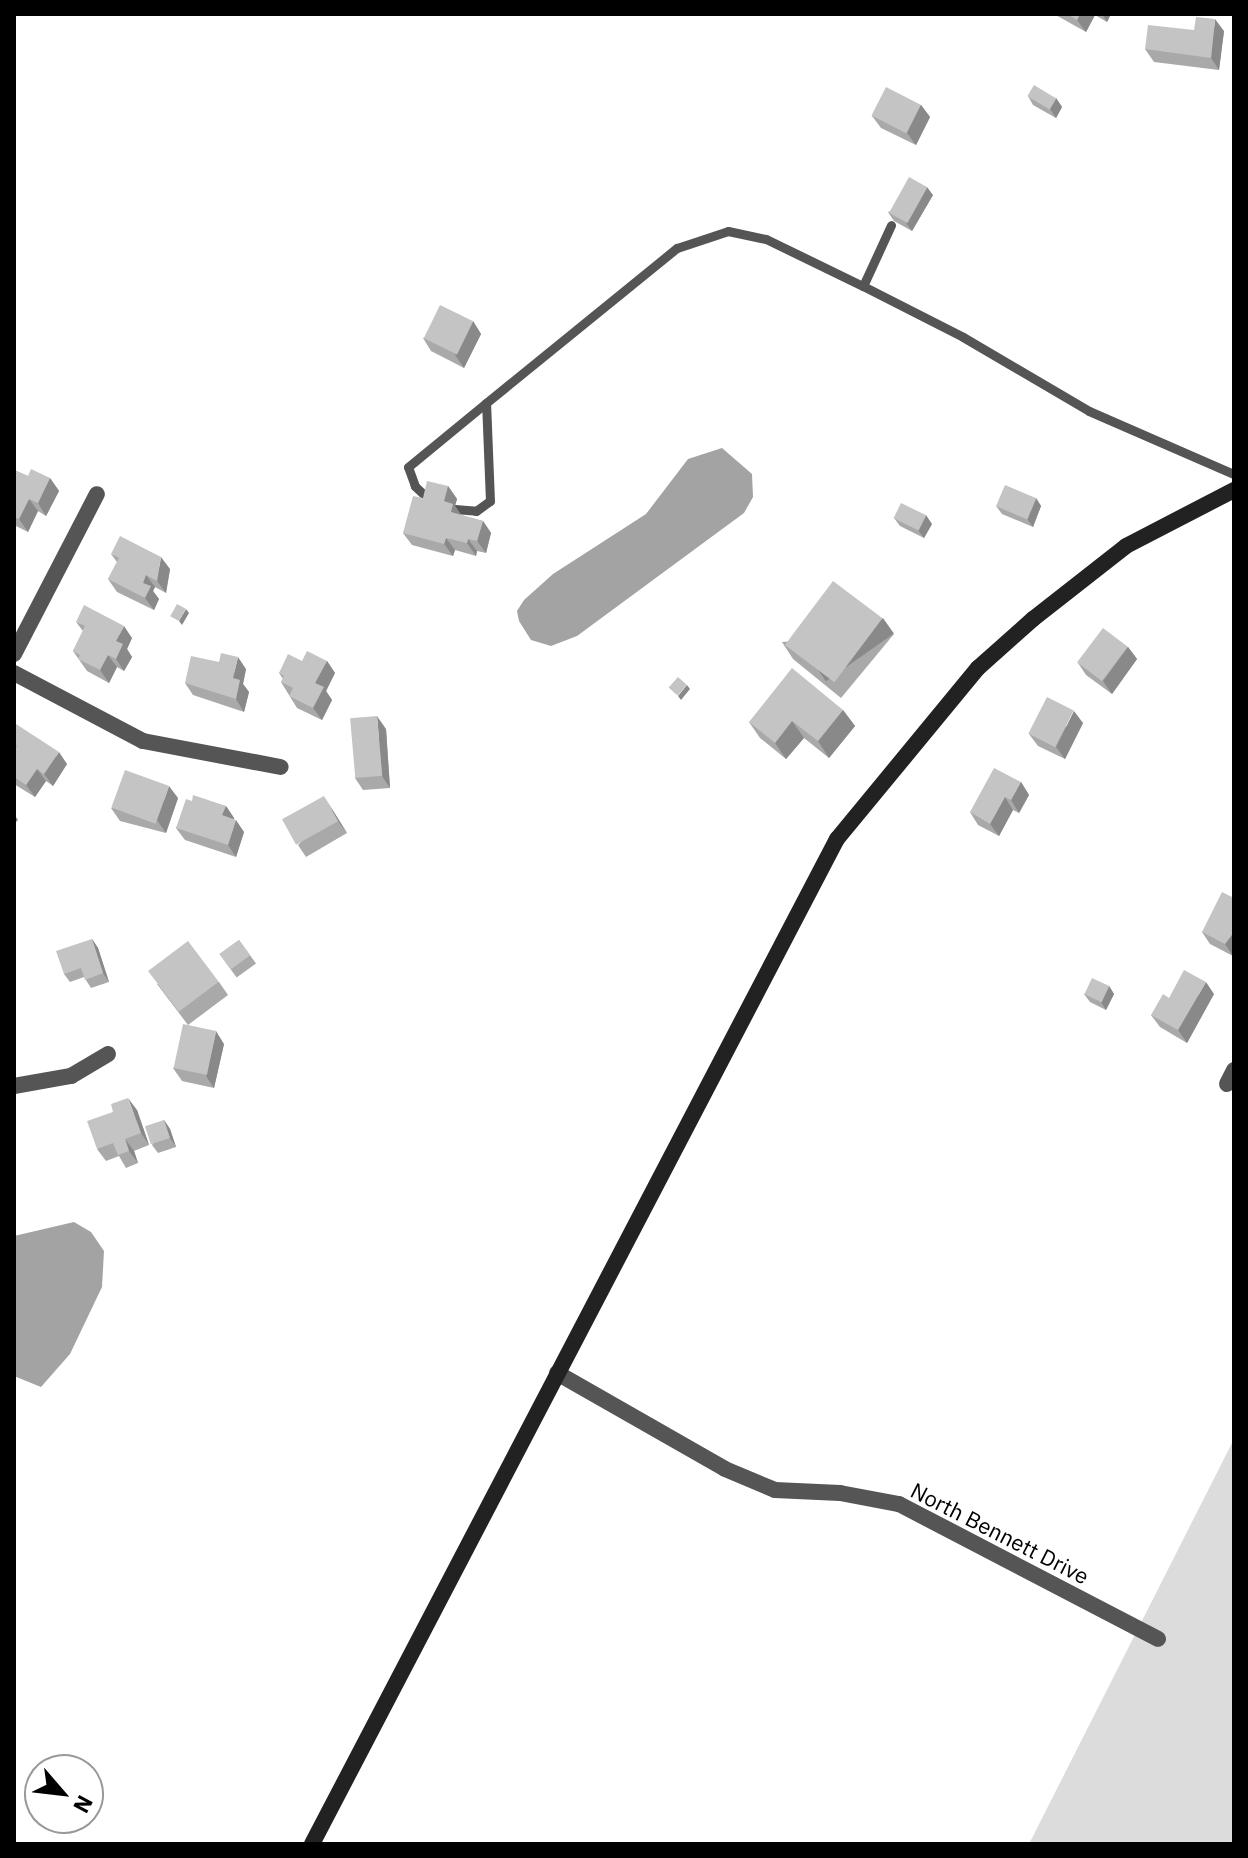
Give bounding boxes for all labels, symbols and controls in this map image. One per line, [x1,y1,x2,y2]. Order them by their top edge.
street label: North Bennett Drive [906,1477,1094,1589]
north arrow [24,1754,104,1834]
text: N [67,1791,100,1818]

